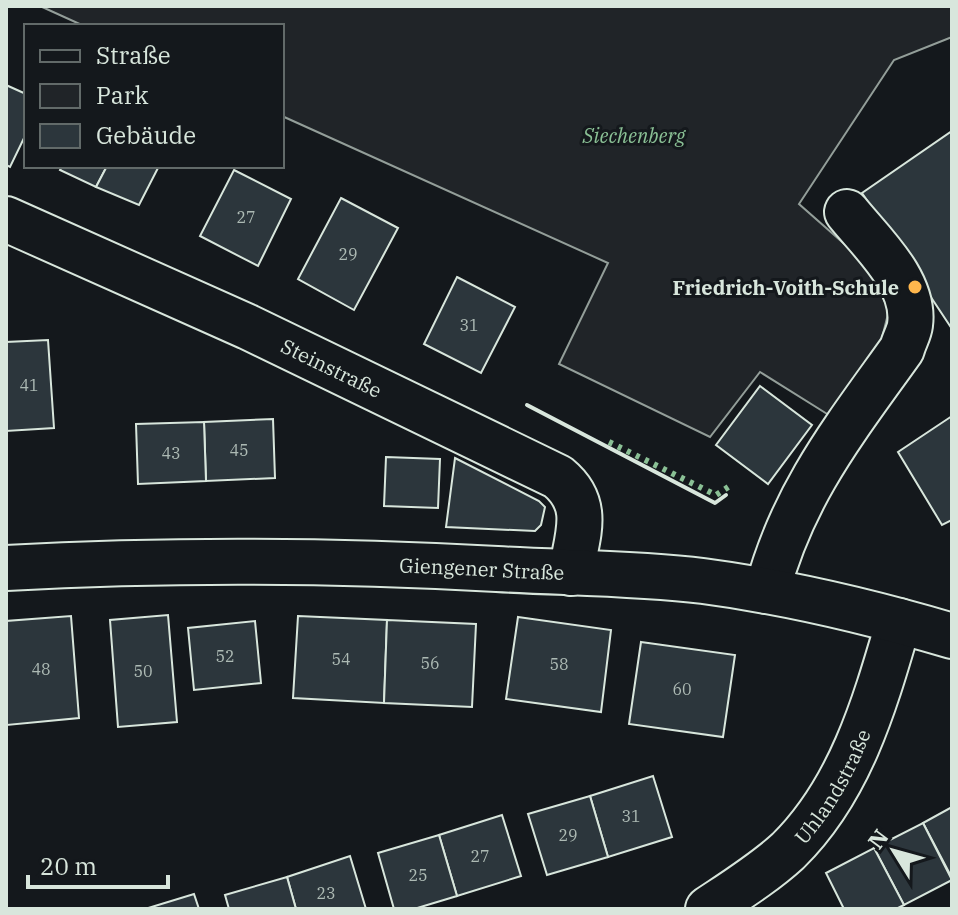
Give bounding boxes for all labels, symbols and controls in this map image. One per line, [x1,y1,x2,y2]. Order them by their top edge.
legend [24,24,284,168]
text: Straße [96,39,171,71]
text: Park [96,79,148,111]
text: Gebäude [96,119,196,151]
park label: Siechenberg [582,122,686,149]
house number: 27 [236,207,256,227]
house number: 29 [338,244,358,264]
place label: Friedrich-Voith-Schule [672,274,899,301]
marker: Friedrich-Voith-Schule [906,278,924,296]
house number: 31 [459,315,479,335]
street label: Steinstraße [277,332,387,403]
house number: 41 [19,375,39,395]
house number: 45 [229,440,249,460]
house number: 43 [161,443,181,463]
street label: Giengener Straße [399,551,565,586]
house number: 52 [215,646,235,666]
house number: 54 [331,649,351,669]
house number: 56 [420,653,440,673]
house number: 58 [549,654,569,674]
house number: 48 [31,659,51,679]
house number: 50 [133,661,153,681]
house number: 60 [672,679,692,699]
street label: Uhlandstraße [788,725,876,849]
house number: 31 [621,806,641,826]
north arrow [854,811,934,891]
text: N [861,823,894,854]
house number: 29 [558,825,578,845]
scale bar [28,839,168,889]
house number: 27 [470,846,490,866]
text: 20 m [40,850,97,882]
house number: 25 [408,865,428,885]
house number: 23 [316,883,336,903]

